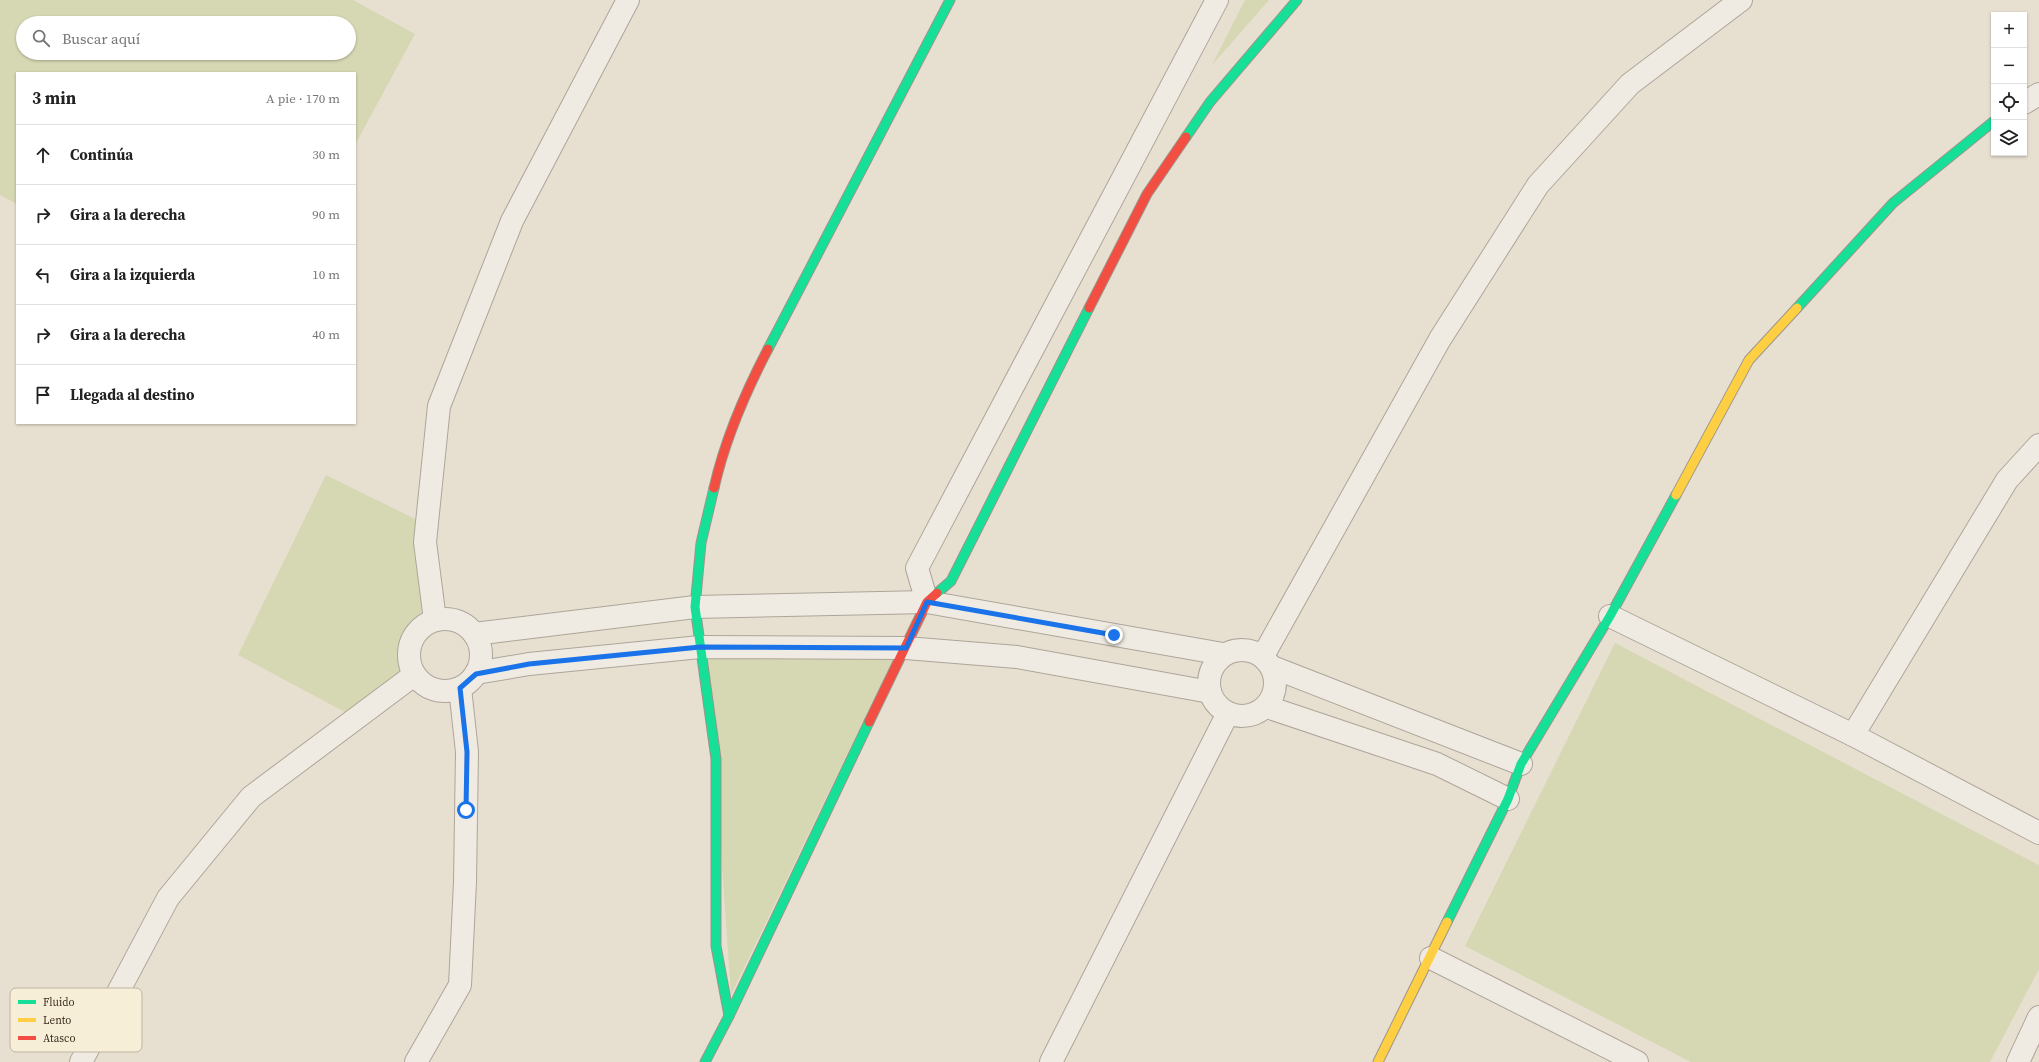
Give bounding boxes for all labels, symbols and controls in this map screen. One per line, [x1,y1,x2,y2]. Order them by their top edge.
map controls [1991,12,2027,156]
button: + [1991,12,2027,48]
search box [16,16,356,60]
icon: search [30,27,52,49]
text: Buscar aquí [62,28,140,49]
button: − [1991,48,2027,84]
button: locate [1991,84,2027,120]
text: 3 min [32,86,76,110]
text: A pie · 170 m [266,90,340,107]
button: layers [1991,120,2027,156]
icon: ahead [32,144,54,166]
text: Continúa [70,144,133,165]
text: 30 m [312,146,340,163]
icon: right [32,204,54,226]
text: Gira a la derecha [70,204,185,225]
text: 90 m [312,206,340,223]
icon: left [32,264,54,286]
text: Gira a la izquierda [70,264,195,285]
text: 10 m [312,266,340,283]
icon: right [32,324,54,346]
text: Gira a la derecha [70,324,185,345]
text: 40 m [312,326,340,343]
icon: arrive [32,384,54,406]
text: Llegada al destino [70,384,195,405]
route end [1105,626,1123,644]
route start [457,801,475,819]
legend [10,988,142,1052]
text: Fluido [43,995,75,1010]
text: Lento [43,1013,71,1028]
text: Atasco [43,1031,75,1046]

